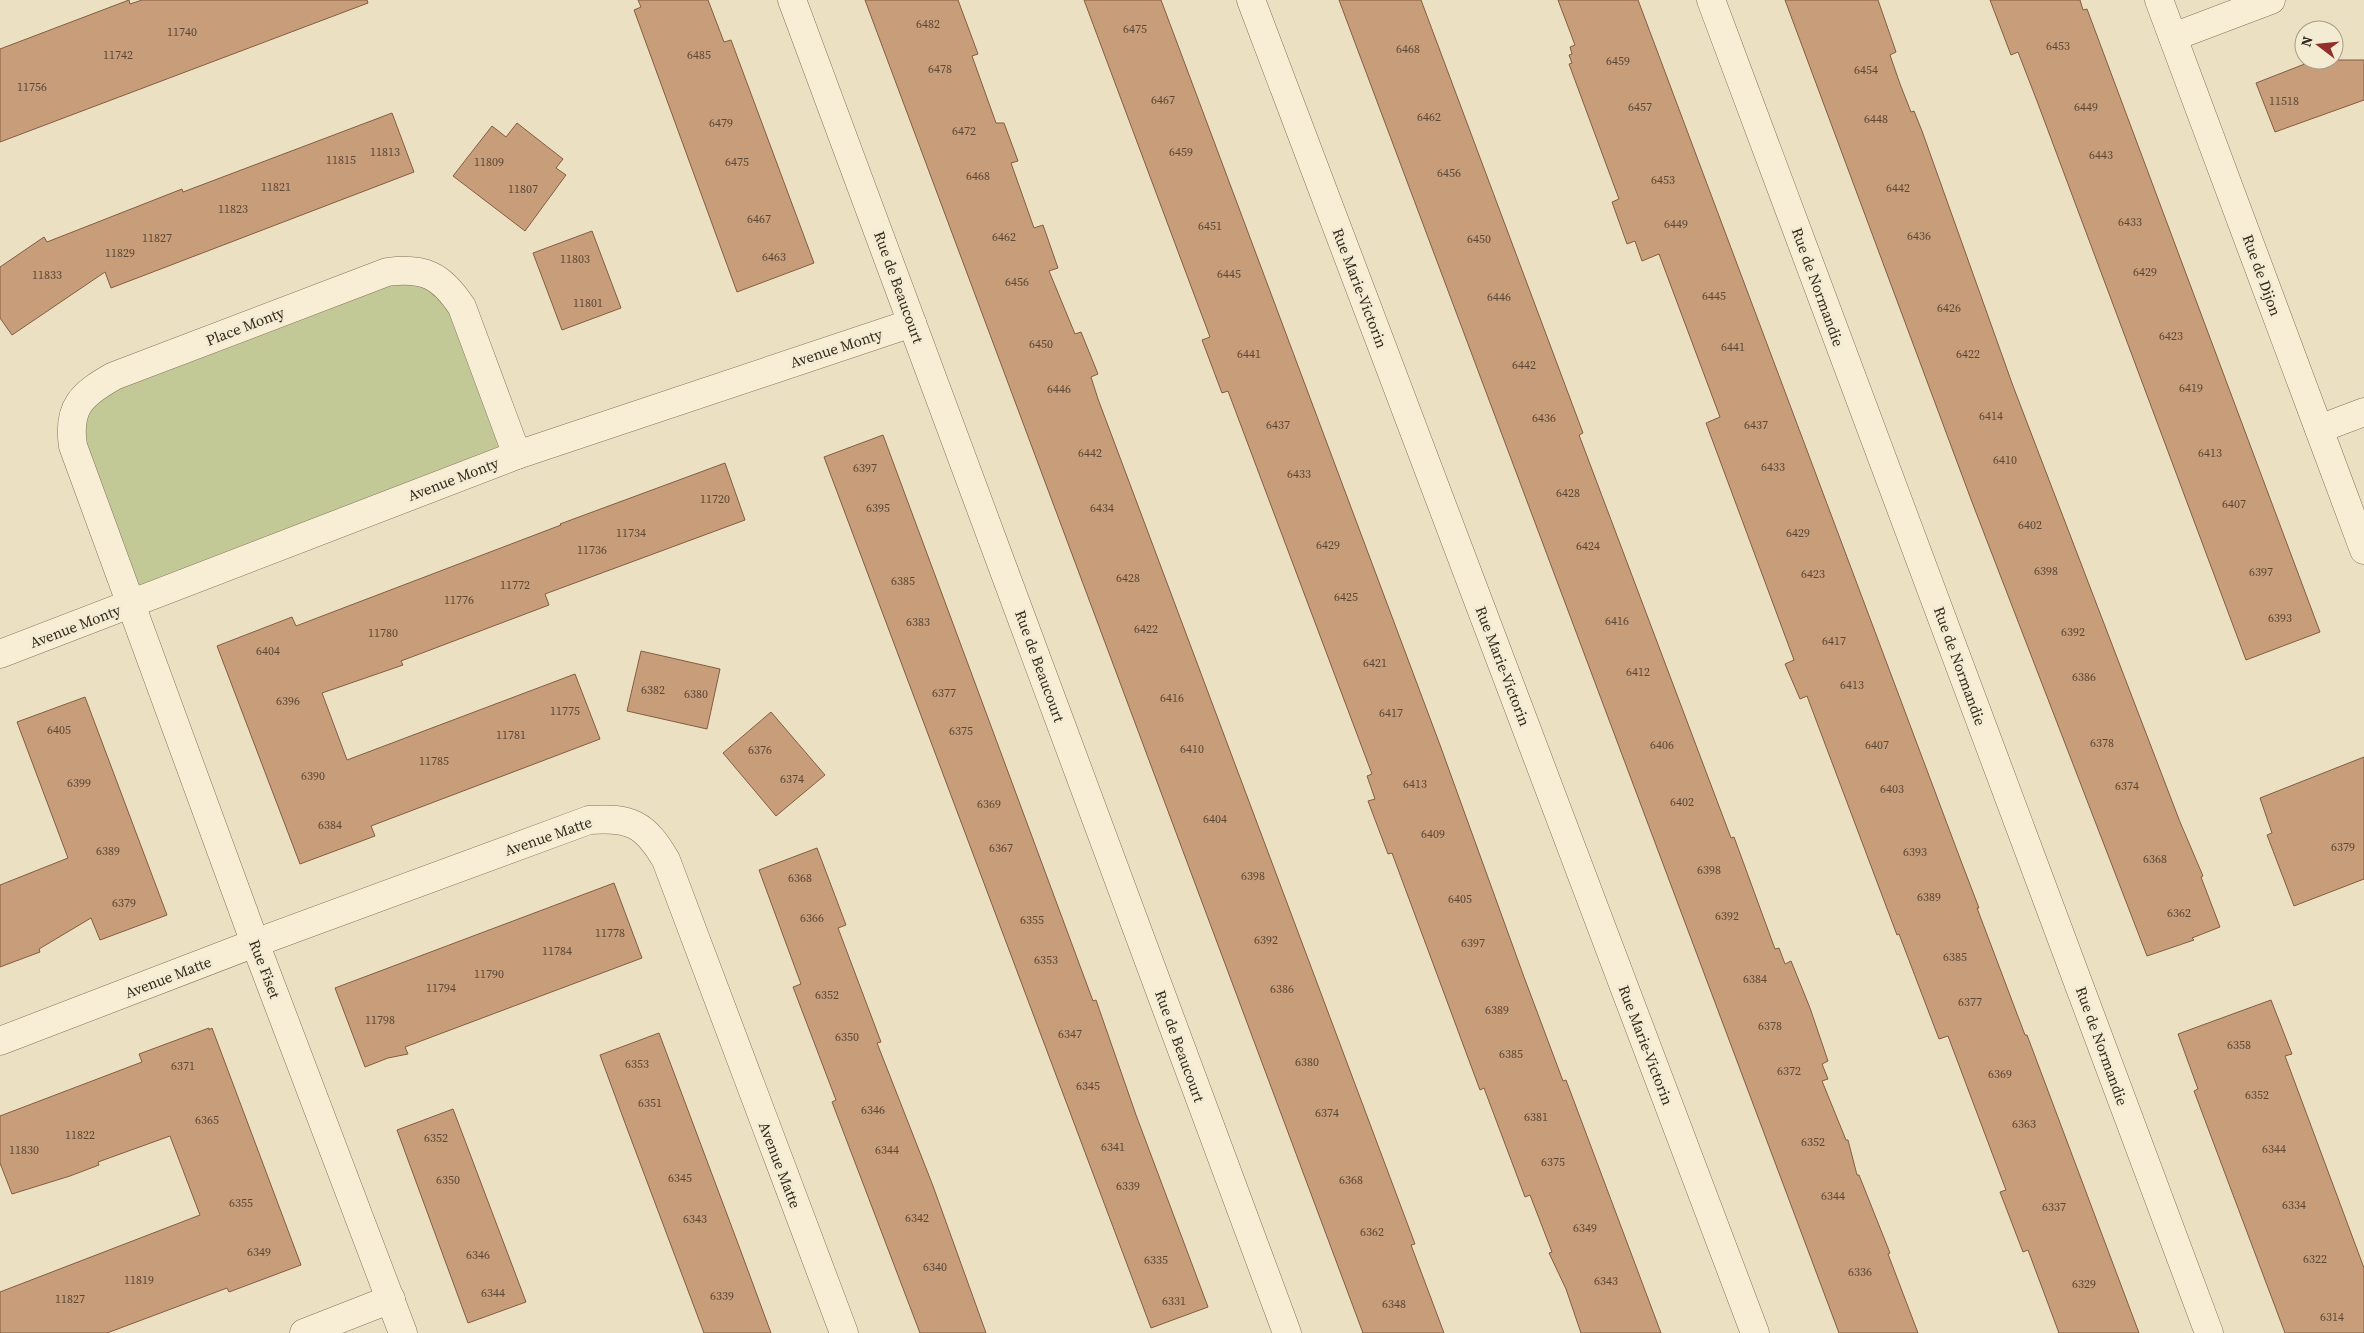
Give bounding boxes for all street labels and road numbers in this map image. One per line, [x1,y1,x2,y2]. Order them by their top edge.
street label: Rue Marie-Victorin [1327,225,1393,351]
street label: Rue de Normandie [1787,225,1849,350]
street label: Rue de Beaucourt [869,228,929,346]
street label: Rue de Dijon [2237,231,2287,319]
street label: Place Monty [203,301,287,351]
street label: Avenue Monty [787,323,885,373]
street label: Avenue Monty [405,452,502,506]
street label: Avenue Monty [27,599,124,653]
street label: Rue Marie-Victorin [1470,603,1536,729]
street label: Rue de Normandie [1929,604,1991,729]
street label: Rue de Beaucourt [1010,607,1070,725]
street label: Avenue Matte [501,811,595,861]
street label: Rue Fiset [244,937,286,1002]
street label: Avenue Matte [122,951,215,1003]
street label: Rue Marie-Victorin [1613,982,1679,1108]
street label: Rue de Normandie [2071,984,2133,1109]
street label: Rue de Beaucourt [1150,987,1210,1105]
street label: Avenue Matte [754,1119,806,1212]

